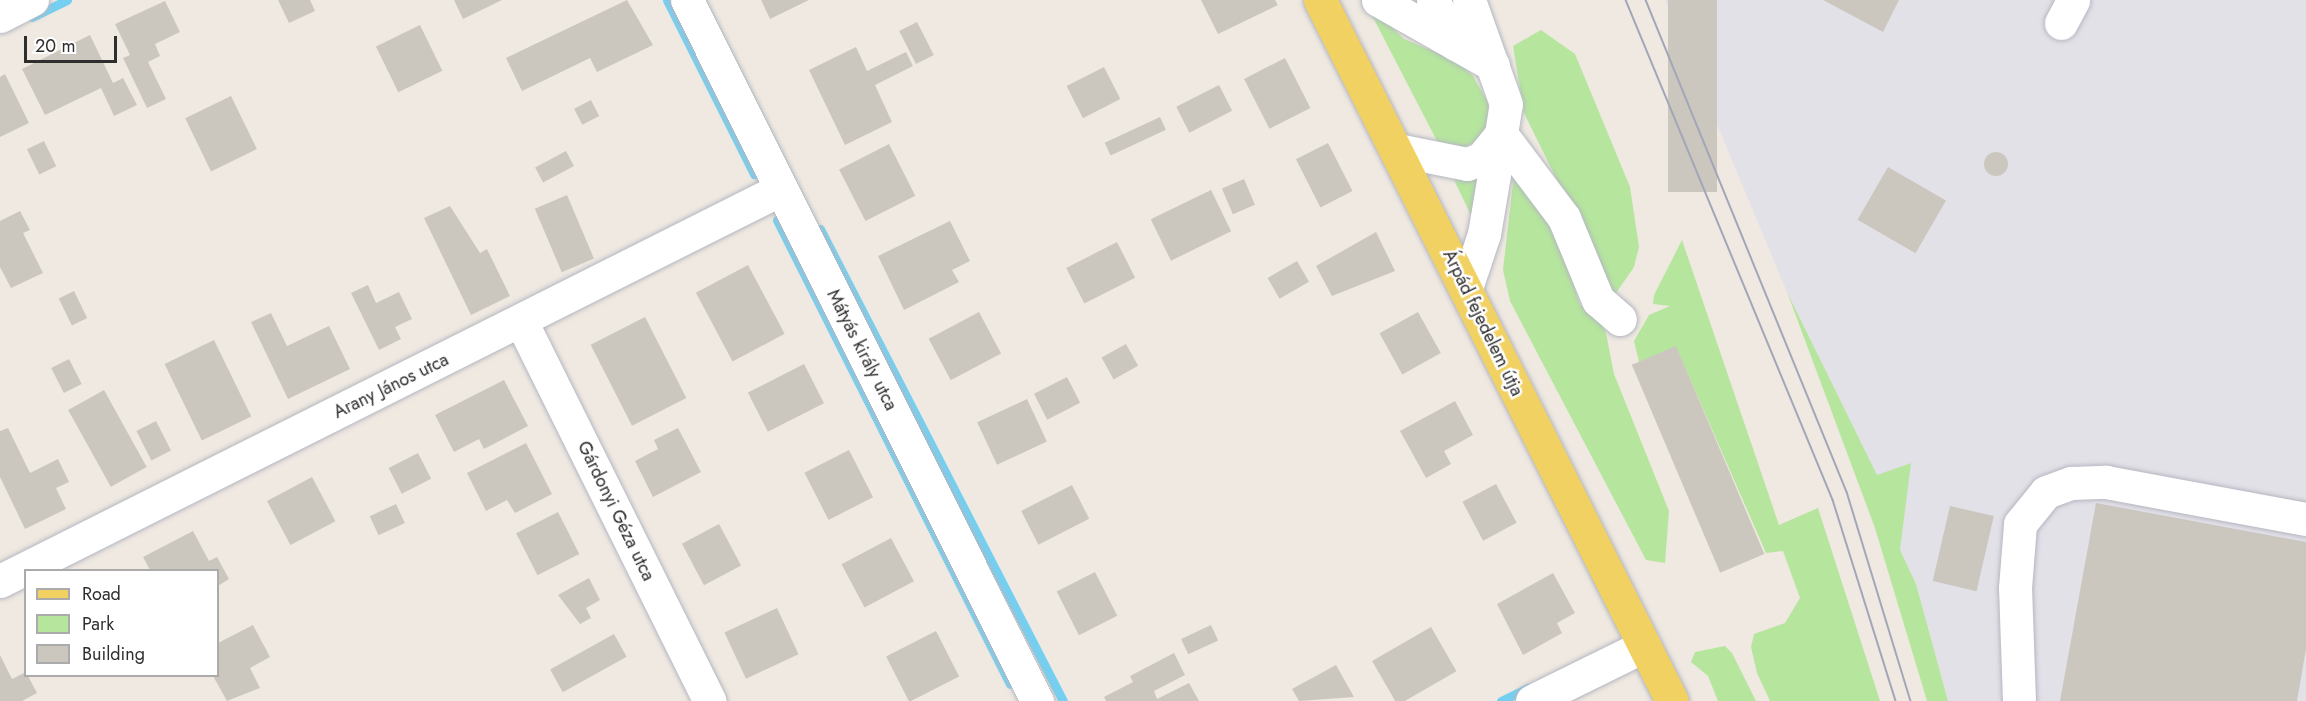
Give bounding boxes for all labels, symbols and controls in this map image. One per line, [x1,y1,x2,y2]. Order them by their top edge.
scale bar [27,24,120,62]
text: 20 m [35,33,75,59]
street label: Árpád fejedelem útja [1438,246,1528,400]
street label: Mátyás király utca [822,286,902,414]
street label: Arany János utca [330,349,452,423]
street label: Gárdonyi Géza utca [573,438,659,584]
legend [24,569,219,677]
text: Road [82,581,121,607]
text: Park [82,611,114,637]
text: Building [82,641,145,667]

